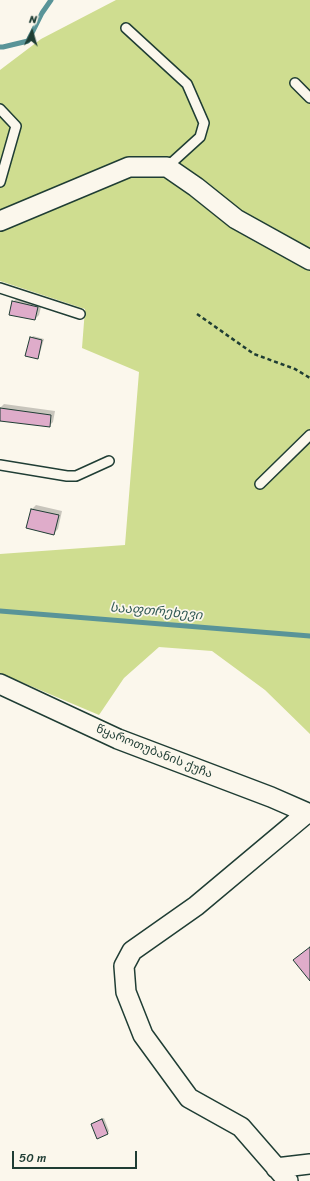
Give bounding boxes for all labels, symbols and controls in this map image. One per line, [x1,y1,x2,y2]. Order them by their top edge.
text: N [28,10,38,29]
north arrow [12,12,52,52]
water label: სააფთრეხევი [109,600,203,624]
street label: წყაროთუბანის ქუჩა [94,722,214,782]
scale bar [14,1143,139,1169]
text: 50 m [19,1147,46,1169]

